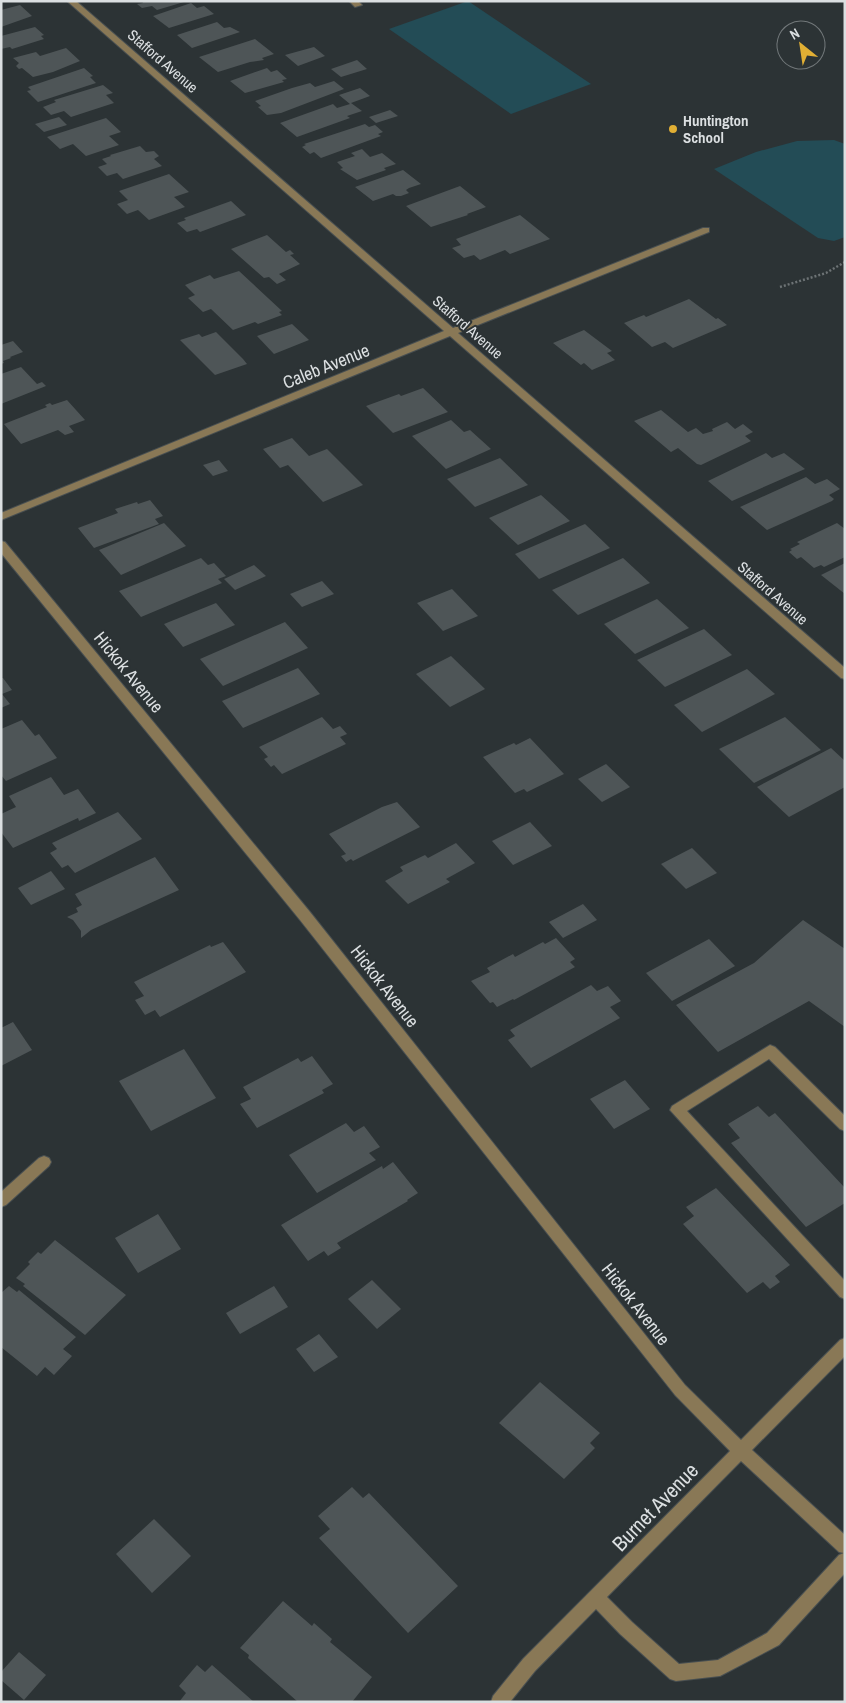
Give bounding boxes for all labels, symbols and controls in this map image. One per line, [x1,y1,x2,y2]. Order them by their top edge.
north arrow [776,20,826,70]
street label: Stafford Avenue [123,24,203,98]
text: N [786,24,803,44]
place label: Huntington School [683,110,749,148]
marker: Huntington School [667,123,679,135]
street label: Stafford Avenue [428,290,508,364]
street label: Caleb Avenue [279,337,373,395]
street label: Stafford Avenue [733,556,813,630]
street label: Hickok Avenue [88,626,170,718]
street label: Hickok Avenue [345,940,425,1032]
street label: Hickok Avenue [596,1258,676,1350]
street label: Burnet Avenue [605,1456,705,1558]

